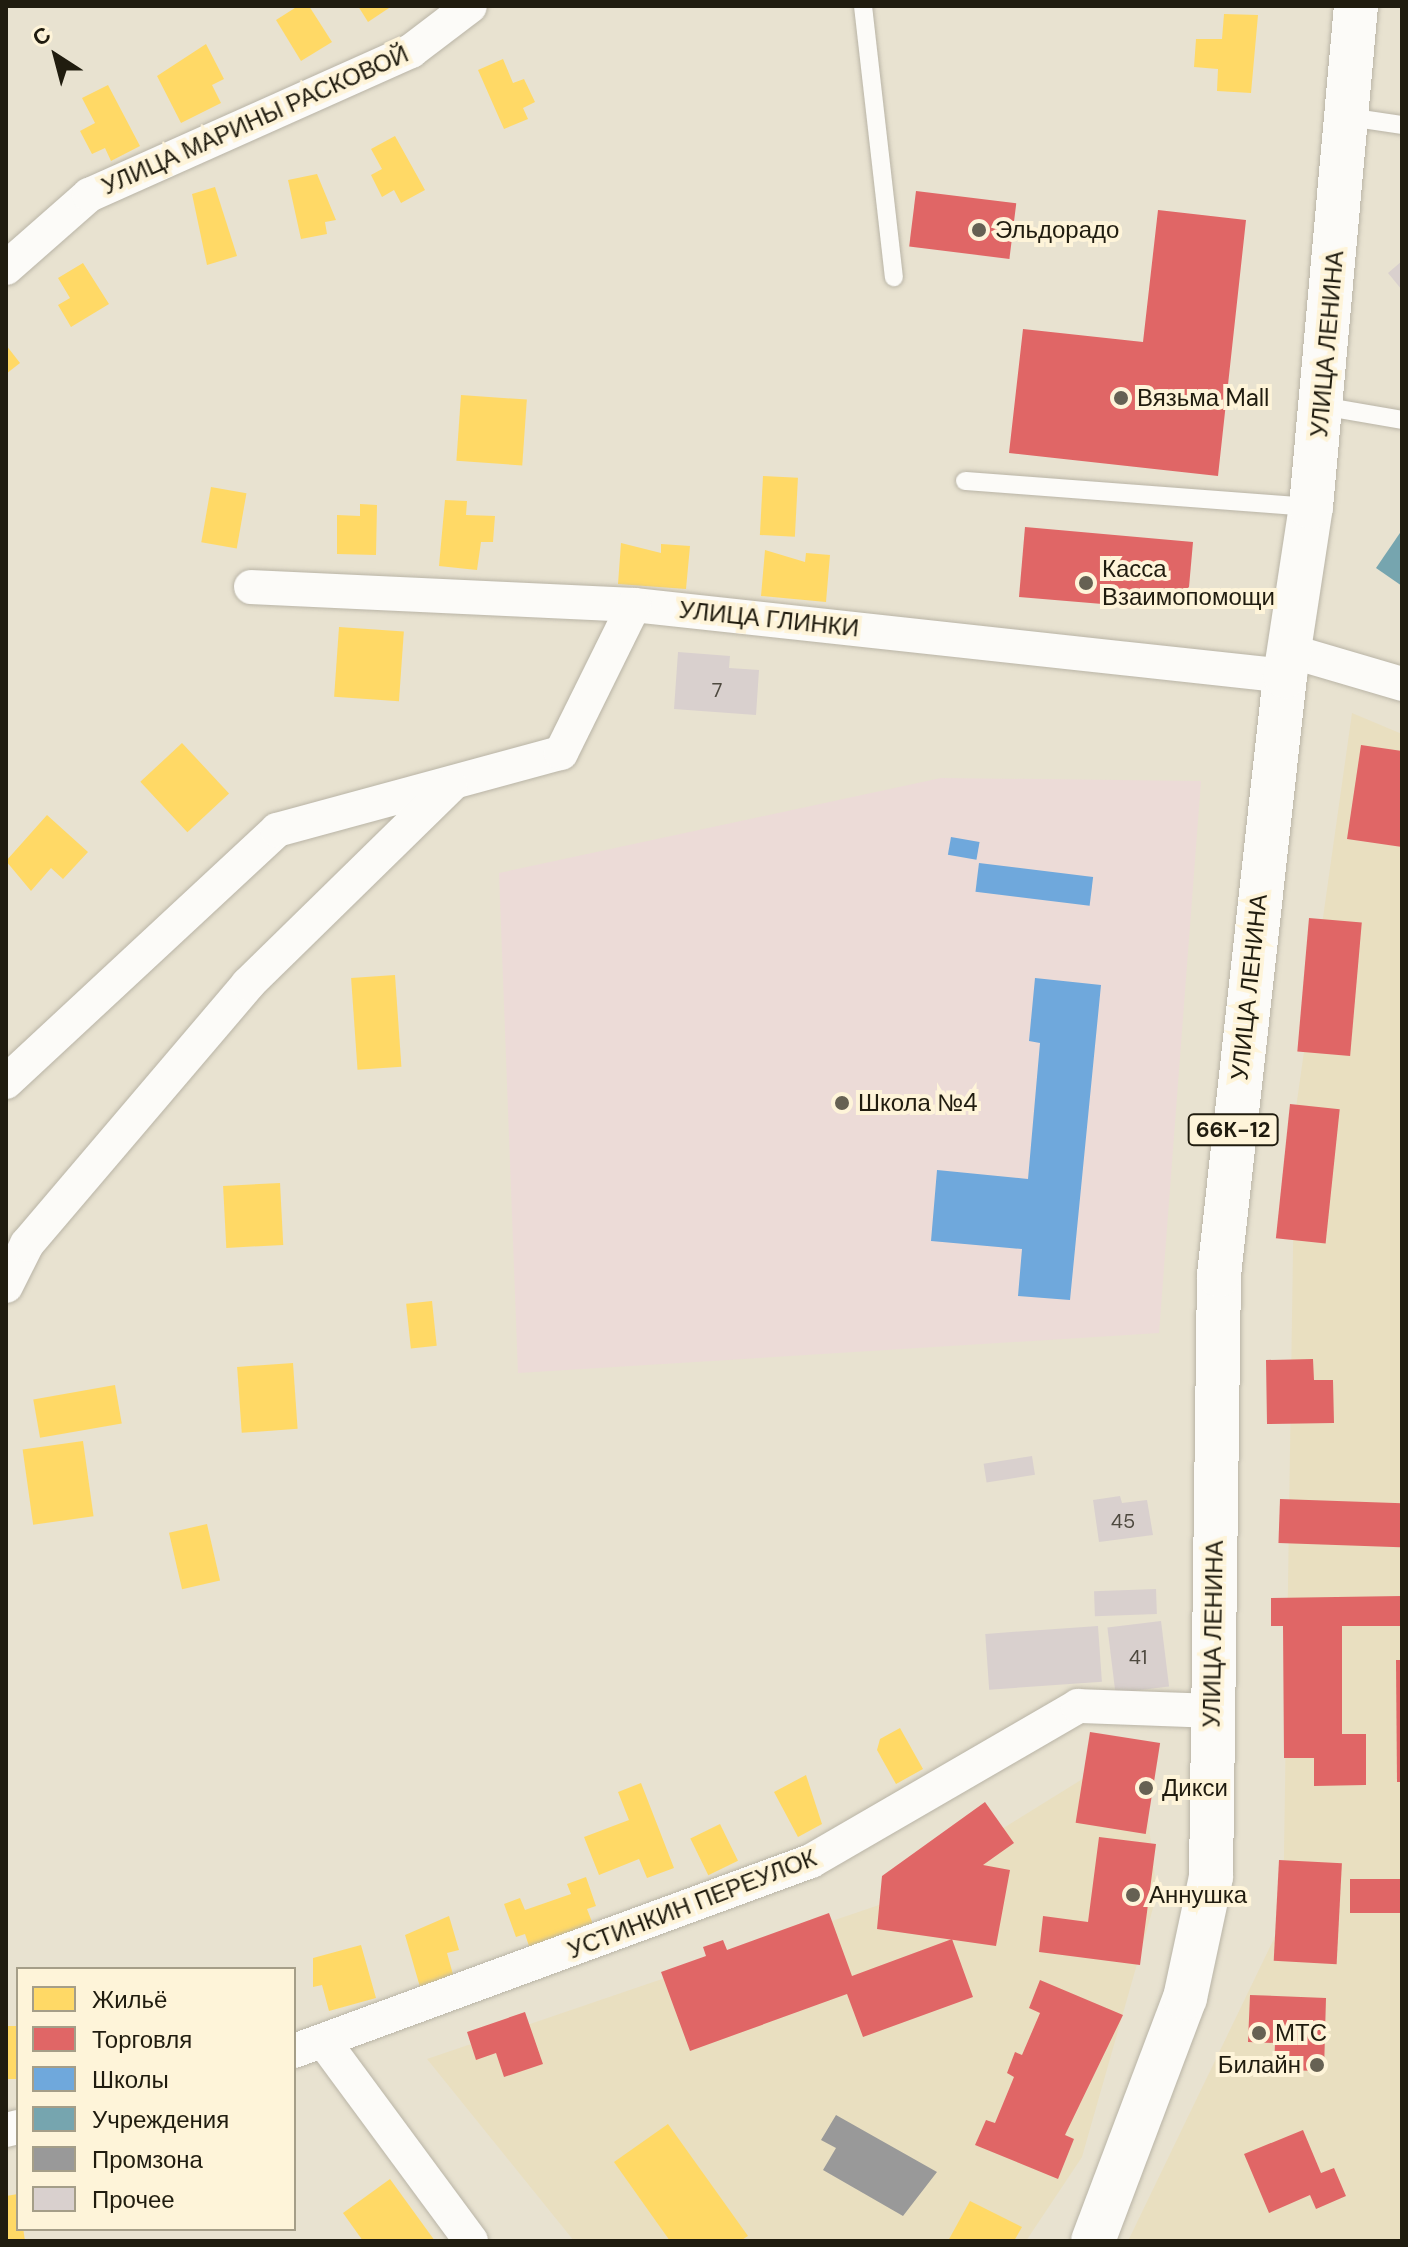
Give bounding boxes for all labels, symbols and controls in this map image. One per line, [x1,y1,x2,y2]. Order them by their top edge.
north arrow [16,16,96,96]
text: С [27,20,57,53]
street label: УЛИЦА МАРИНЫ РАСКОВОЙ [97,39,413,201]
place label: Эльдорадо [995,216,1119,244]
marker: Эльдорадо [970,221,988,239]
street label: УЛИЦА ЛЕНИНА [1304,249,1350,439]
place label: Вязьма Mall [1137,384,1269,412]
marker: Вязьма Mall [1112,389,1130,407]
place label: Касса Взаимопомощи [1102,555,1275,611]
marker: Касса Взаимопомощи [1077,574,1095,592]
street label: УЛИЦА ГЛИНКИ [678,595,860,643]
house number: 7 [712,678,722,702]
street label: УЛИЦА ЛЕНИНА [1225,892,1273,1082]
place label: Школа №4 [858,1089,978,1117]
marker: Школа №4 [833,1094,851,1112]
road number: 66К-12 [1187,1112,1279,1148]
house number: 45 [1111,1509,1135,1533]
street label: УЛИЦА ЛЕНИНА [1197,1540,1229,1728]
house number: 41 [1129,1645,1147,1669]
place label: Дикси [1162,1774,1228,1802]
marker: Дикси [1137,1779,1155,1797]
street label: УСТИНКИН ПЕРЕУЛОК [564,1843,820,1965]
place label: Аннушка [1149,1881,1247,1909]
marker: Аннушка [1124,1886,1142,1904]
legend [16,1967,296,2231]
text: Жильё [92,1984,167,2015]
place label: МТС [1275,2019,1327,2047]
text: Торговля [92,2024,192,2055]
marker: МТС [1250,2024,1268,2042]
place label: Билайн [1218,2051,1301,2079]
marker: Билайн [1308,2056,1326,2074]
text: Школы [92,2064,169,2095]
text: Учреждения [92,2104,229,2135]
text: Промзона [92,2144,203,2175]
text: Прочее [92,2184,175,2215]

